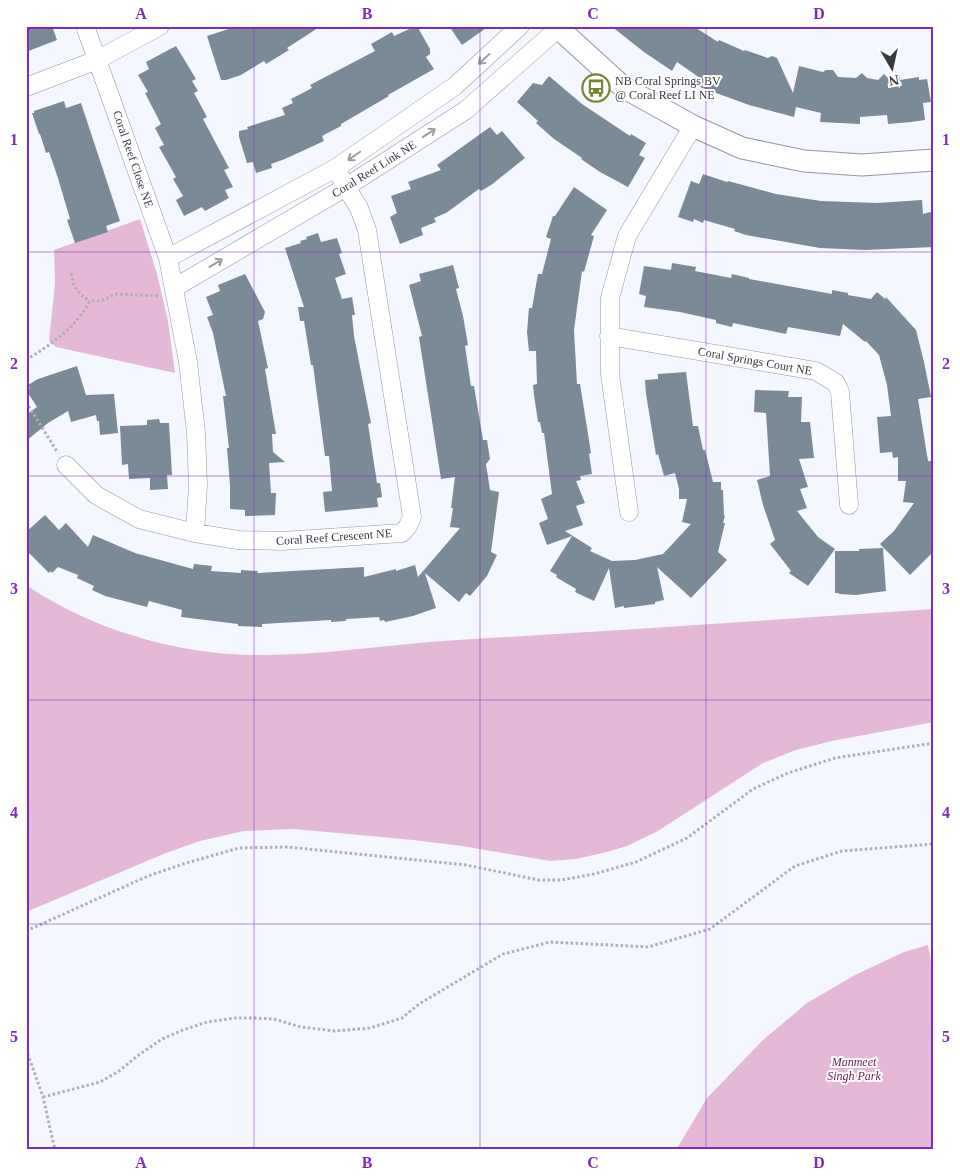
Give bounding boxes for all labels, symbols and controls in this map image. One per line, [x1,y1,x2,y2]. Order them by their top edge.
text: A [135,5,147,22]
text: B [362,5,373,22]
text: C [587,5,599,22]
text: D [813,5,825,22]
north arrow [868,42,918,92]
one-way arrow [478,53,491,65]
text: N [888,72,900,89]
bus stop icon: NB Coral Springs BV @ Coral Reef LI NE [581,73,611,103]
place label: NB Coral Springs BV @ Coral Reef LI NE [615,74,721,102]
street label: Coral Reef Close NE [110,109,156,209]
one-way arrow [422,128,436,138]
text: 1 [10,131,18,148]
text: 1 [942,131,950,148]
street label: Coral Reef Link NE [329,137,419,201]
one-way arrow [347,151,361,161]
one-way arrow [208,257,222,267]
street label: Coral Springs Court NE [697,344,813,378]
text: 2 [10,355,18,372]
text: 2 [942,355,950,372]
street label: Coral Reef Crescent NE [276,526,392,548]
text: 3 [10,580,18,597]
text: 3 [942,580,950,597]
text: 4 [10,804,18,821]
text: 4 [942,804,950,821]
text: 5 [10,1028,18,1045]
text: 5 [942,1028,950,1045]
park label: Manmeet Singh Park [827,1055,881,1083]
text: A [135,1154,147,1171]
text: B [362,1154,373,1171]
text: C [587,1154,599,1171]
text: D [813,1154,825,1171]

